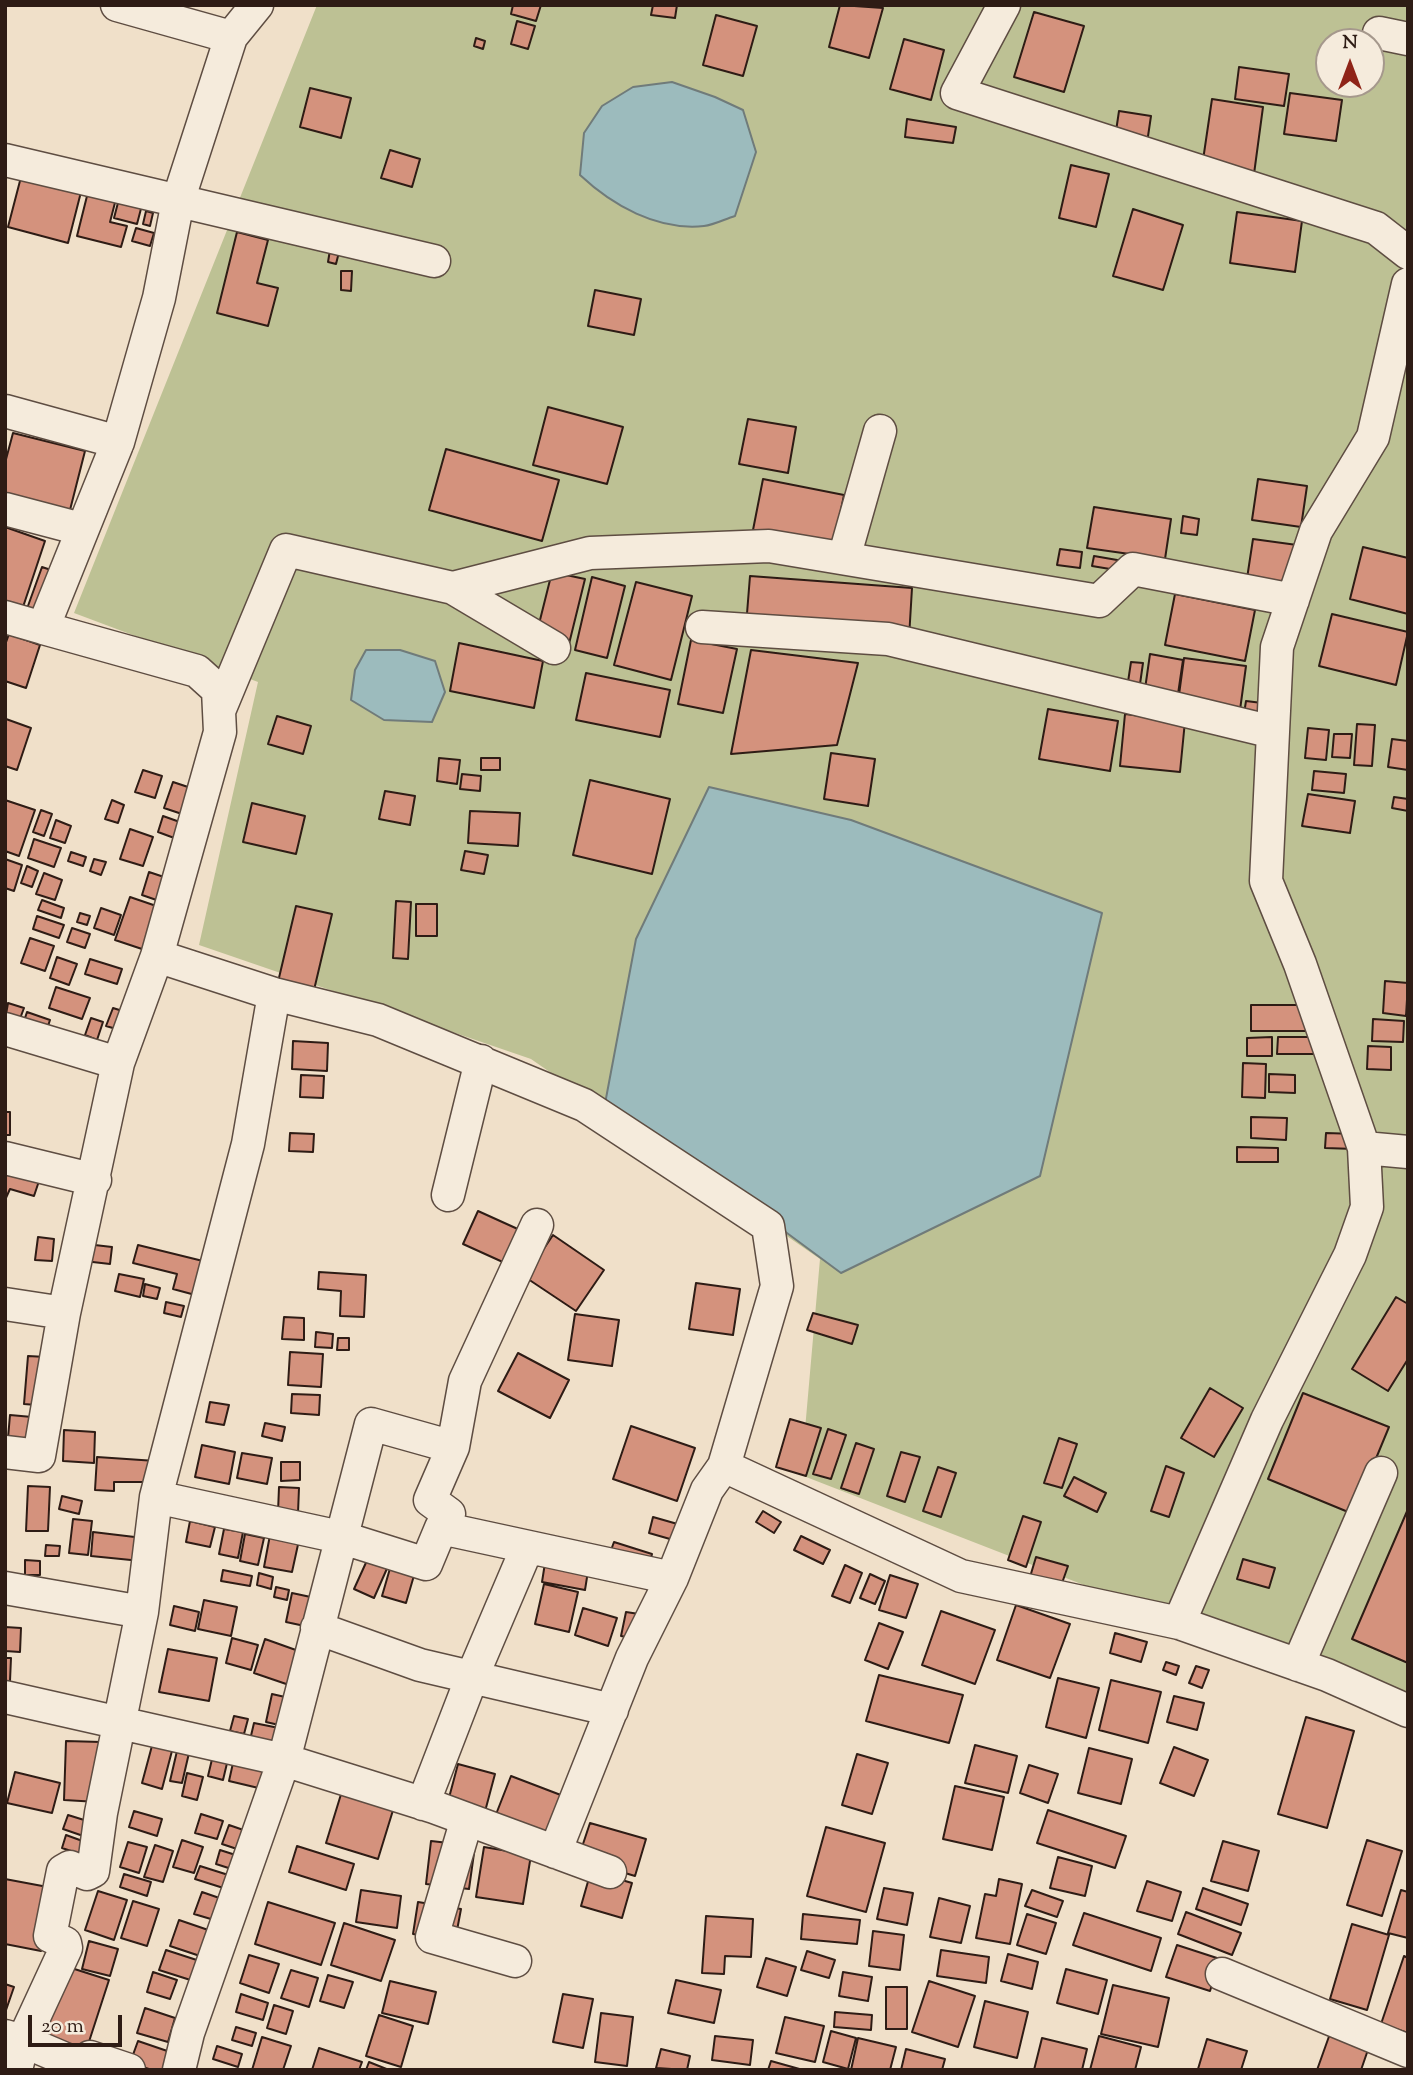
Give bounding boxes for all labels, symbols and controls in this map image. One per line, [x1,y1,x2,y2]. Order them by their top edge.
north arrow [1315,28,1385,98]
text: N [1342,30,1358,57]
scale bar [32,2002,126,2046]
text: 20 m [41,2012,84,2042]

